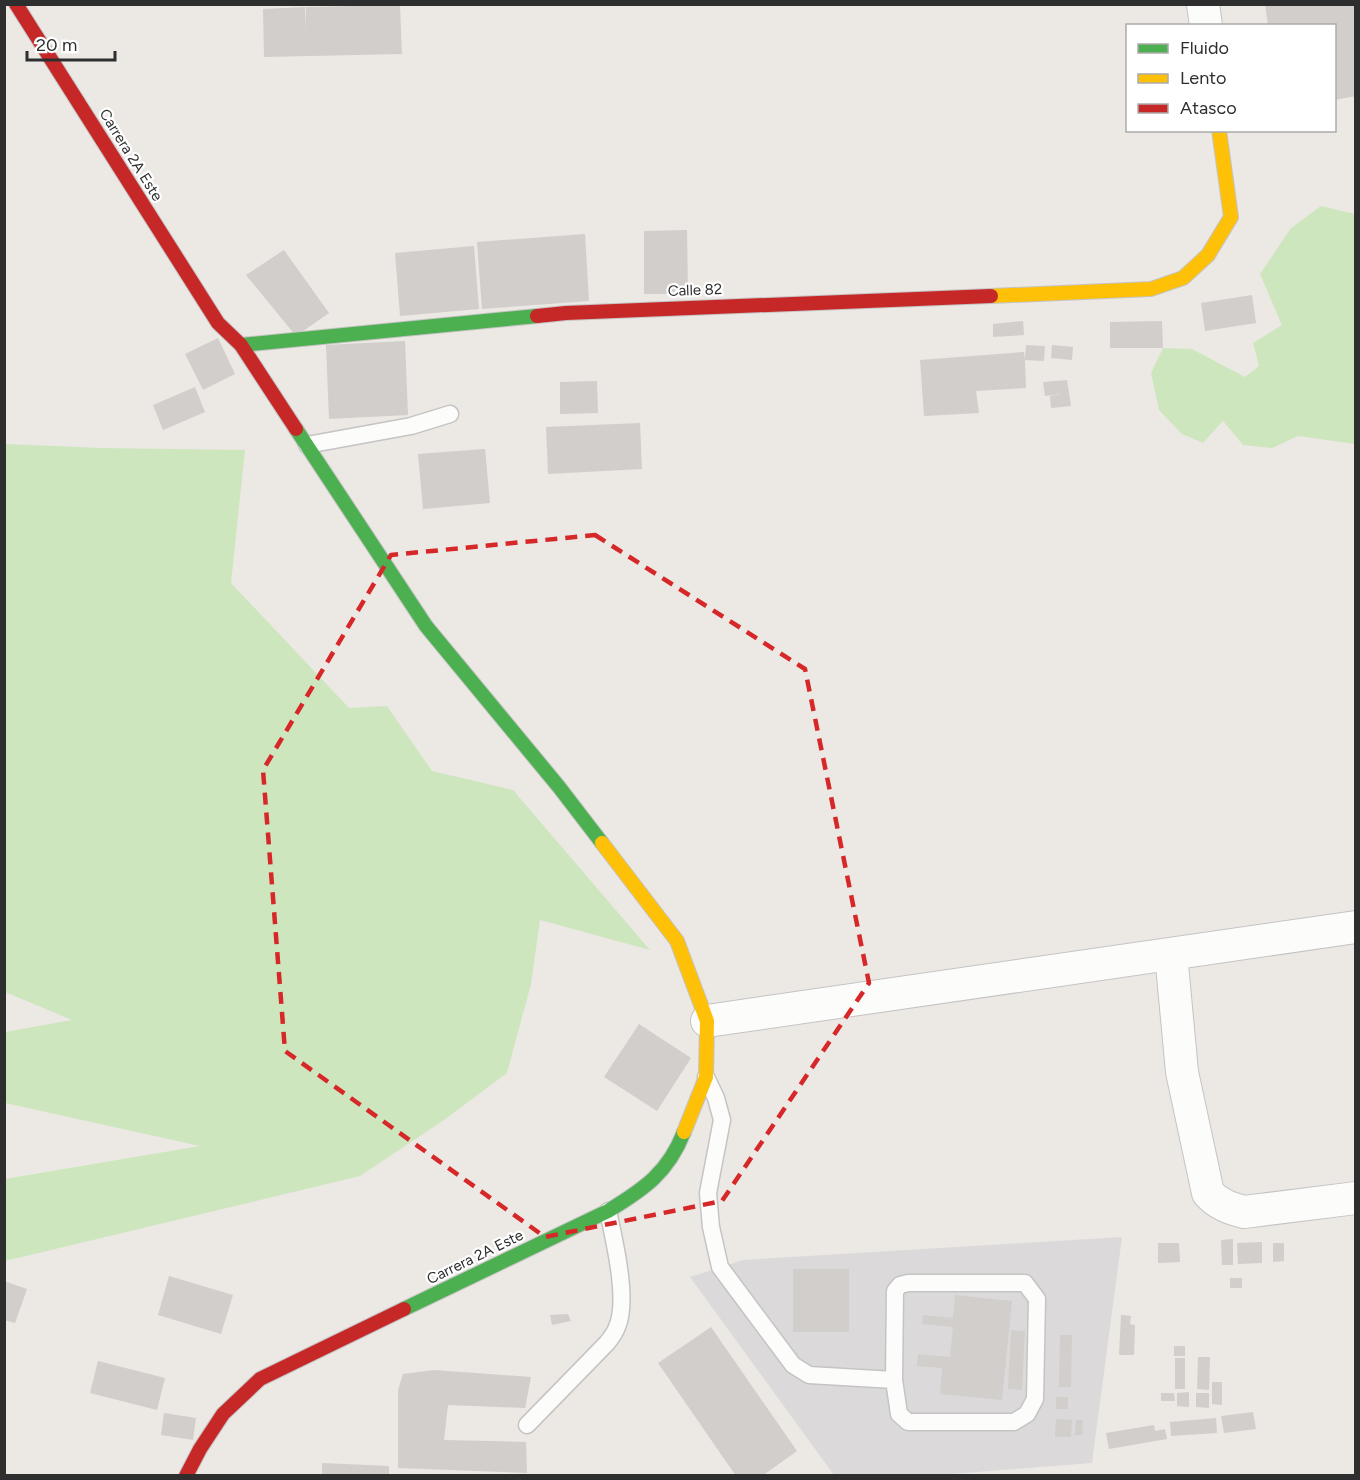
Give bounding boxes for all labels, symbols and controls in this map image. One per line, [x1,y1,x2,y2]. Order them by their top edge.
scale bar [27,24,116,62]
legend [1126,24,1336,132]
text: 20 m [36,34,77,56]
text: Fluido [1180,37,1229,59]
text: Lento [1180,67,1226,89]
text: Atasco [1180,97,1237,119]
street label: Carrera 2A Este [96,106,166,204]
street label: Calle 82 [667,280,723,300]
street label: Carrera 2A Este [424,1226,526,1288]

